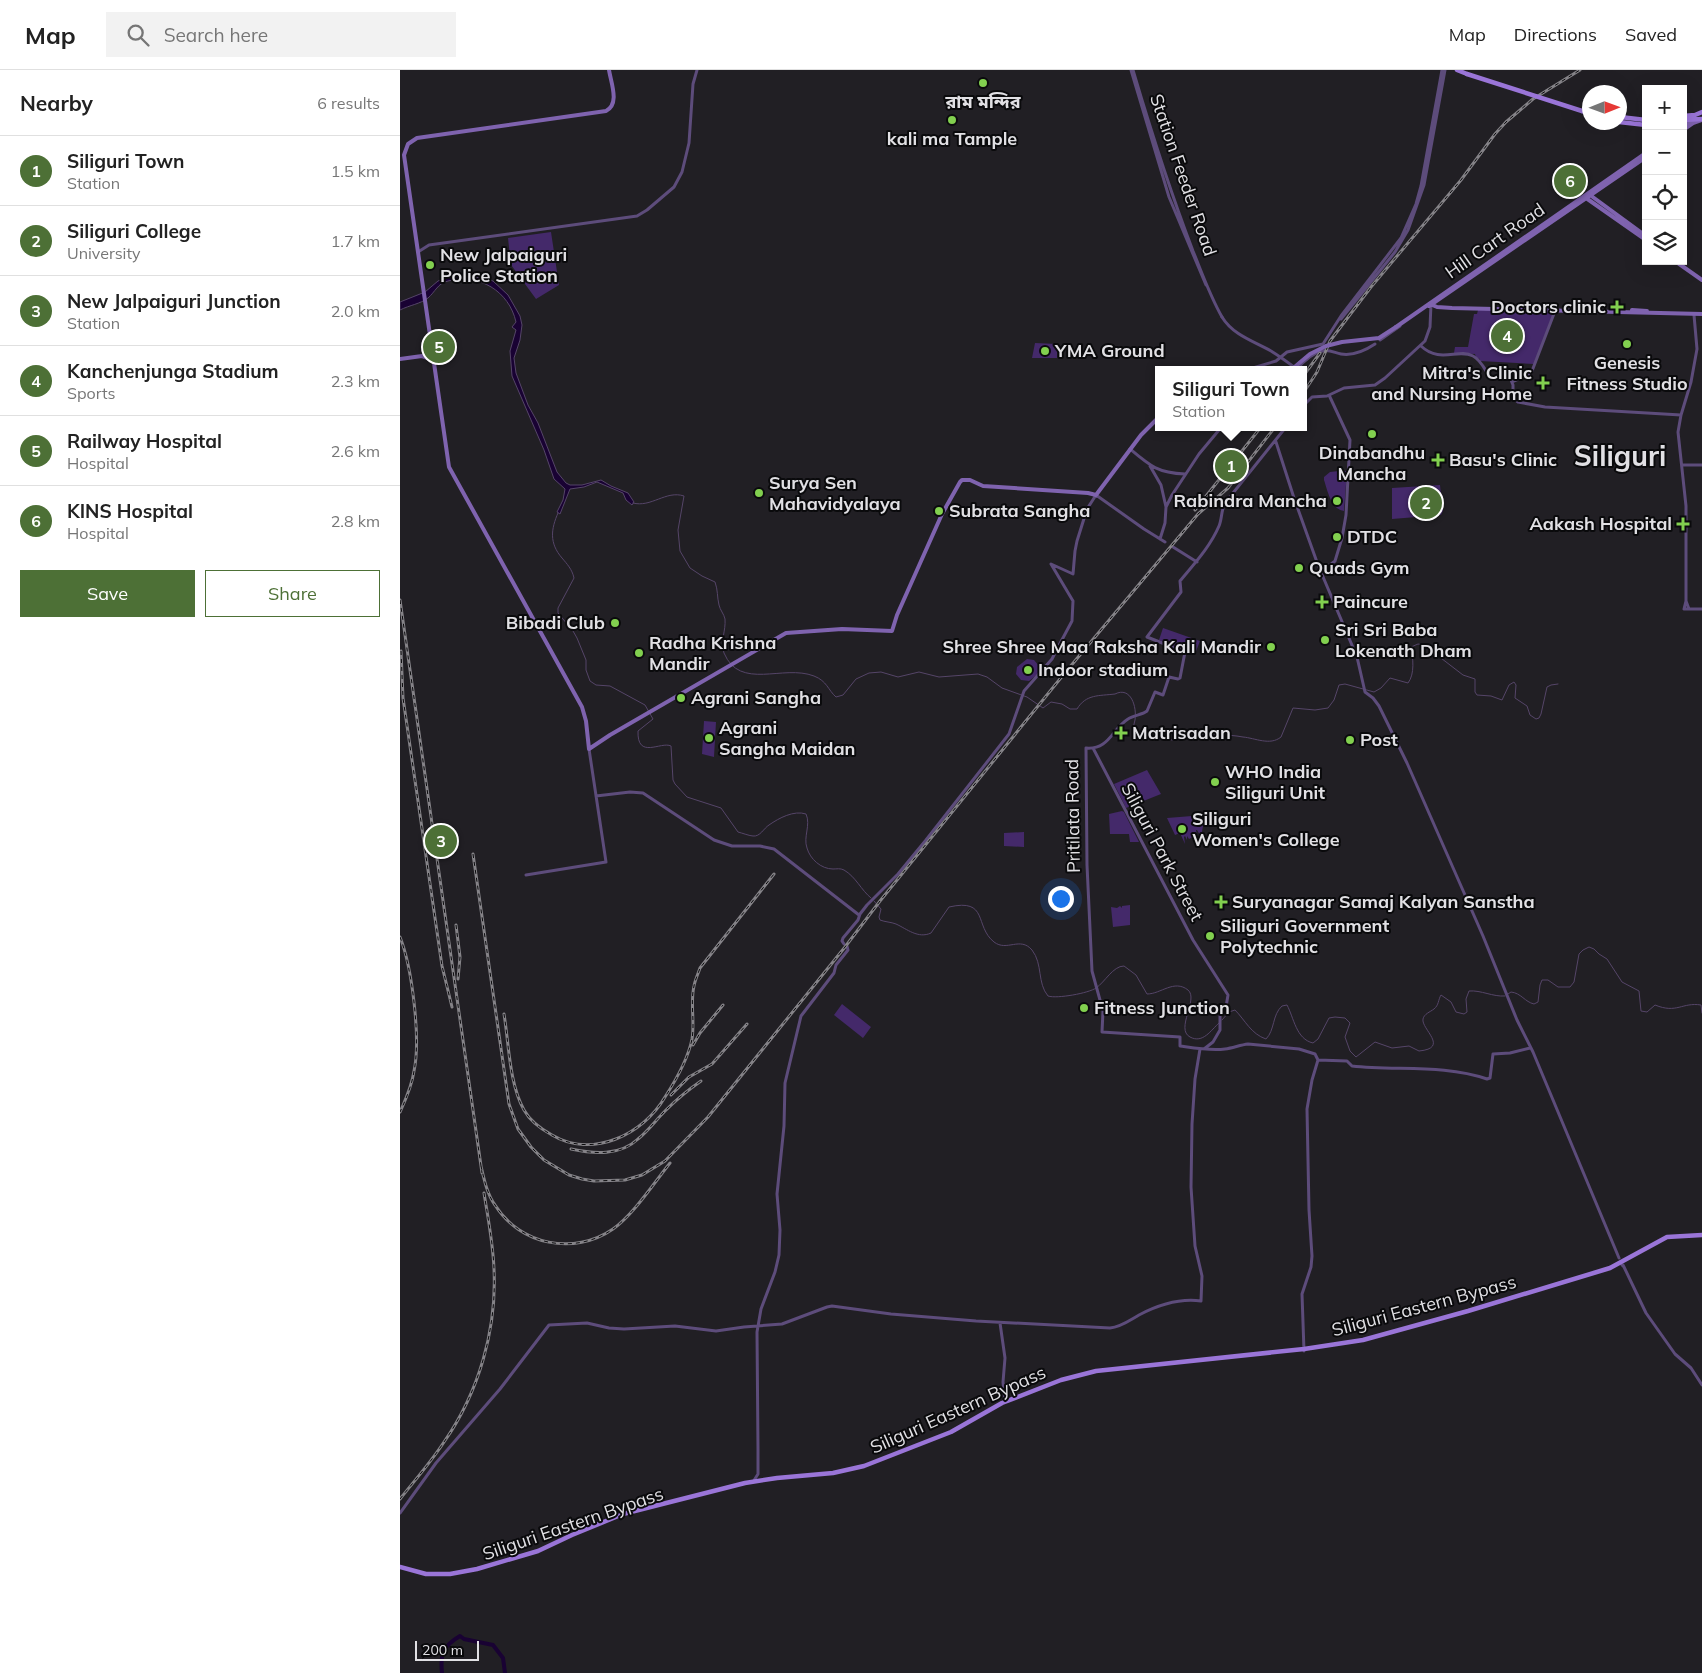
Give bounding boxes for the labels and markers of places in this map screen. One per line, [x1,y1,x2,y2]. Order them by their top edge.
marker: রাম মন্দির [977,77,989,89]
place label: রাম মন্দির [944,90,1022,113]
marker: kali ma Tample [946,114,958,126]
place label: kali ma Tample [887,127,1017,150]
pin: 6 [1554,162,1586,200]
place label: New Jalpaiguri Police Station [440,243,567,287]
marker: New Jalpaiguri Police Station [424,259,436,271]
place label: Doctors clinic [1491,295,1606,318]
marker: Doctors clinic [1610,300,1624,314]
pin: 4 [1491,317,1523,355]
pin: 5 [423,328,455,366]
marker: Genesis Fitness Studio [1621,338,1633,350]
place label: YMA Ground [1054,339,1165,362]
marker: YMA Ground [1039,345,1051,357]
place label: Genesis Fitness Studio [1566,351,1688,395]
place label: Mitra's Clinic and Nursing Home [1371,361,1532,405]
marker: Mitra's Clinic and Nursing Home [1536,376,1550,390]
marker: Dinabandhu Mancha [1366,428,1378,440]
place label: Dinabandhu Mancha [1319,441,1425,485]
pin: 1 [1215,447,1247,485]
place label: Basu's Clinic [1449,448,1557,471]
marker: Basu's Clinic [1431,453,1445,467]
place label: Surya Sen Mahavidyalaya [769,471,901,515]
pin: 2 [1410,484,1442,522]
marker: Surya Sen Mahavidyalaya [753,487,765,499]
place label: Rabindra Mancha [1174,489,1327,512]
marker: Rabindra Mancha [1331,495,1343,507]
place label: Subrata Sangha [949,499,1090,522]
marker: Subrata Sangha [933,505,945,517]
place label: Aakash Hospital [1529,512,1672,535]
marker: Aakash Hospital [1676,517,1690,531]
place label: DTDC [1347,525,1397,548]
marker: DTDC [1331,531,1343,543]
place label: Quads Gym [1309,556,1409,579]
marker: Quads Gym [1293,562,1305,574]
place label: Paincure [1333,590,1408,613]
marker: Paincure [1315,595,1329,609]
place label: Bibadi Club [506,611,605,634]
marker: Bibadi Club [609,617,621,629]
place label: Sri Sri Baba Lokenath Dham [1335,618,1472,662]
place label: Radha Krishna Mandir [649,631,776,675]
marker: Sri Sri Baba Lokenath Dham [1319,634,1331,646]
place label: Shree Shree Maa Raksha Kali Mandir [942,635,1262,658]
marker: Shree Shree Maa Raksha Kali Mandir [1265,641,1277,653]
marker: Radha Krishna Mandir [633,647,645,659]
place label: Indoor stadium [1038,658,1168,681]
marker: Indoor stadium [1022,664,1034,676]
place label: Agrani Sangha [691,686,821,709]
marker: Agrani Sangha [675,692,687,704]
place label: Agrani Sangha Maidan [719,716,855,760]
place label: Matrisadan [1132,721,1231,744]
marker: Matrisadan [1114,726,1128,740]
place label: Post [1360,728,1398,751]
marker: Agrani Sangha Maidan [703,732,715,744]
marker: Post [1344,734,1356,746]
place label: WHO India Siliguri Unit [1225,760,1325,804]
marker: WHO India Siliguri Unit [1209,776,1221,788]
place label: Siliguri Women's College [1192,807,1340,851]
pin: 3 [425,822,457,860]
marker: Siliguri Women's College [1176,823,1188,835]
place label: Suryanagar Samaj Kalyan Sanstha [1232,890,1535,913]
marker: Suryanagar Samaj Kalyan Sanstha [1214,895,1228,909]
place label: Siliguri Government Polytechnic [1220,914,1389,958]
marker: Siliguri Government Polytechnic [1204,930,1216,942]
place label: Fitness Junction [1094,996,1230,1019]
marker: Fitness Junction [1078,1002,1090,1014]

